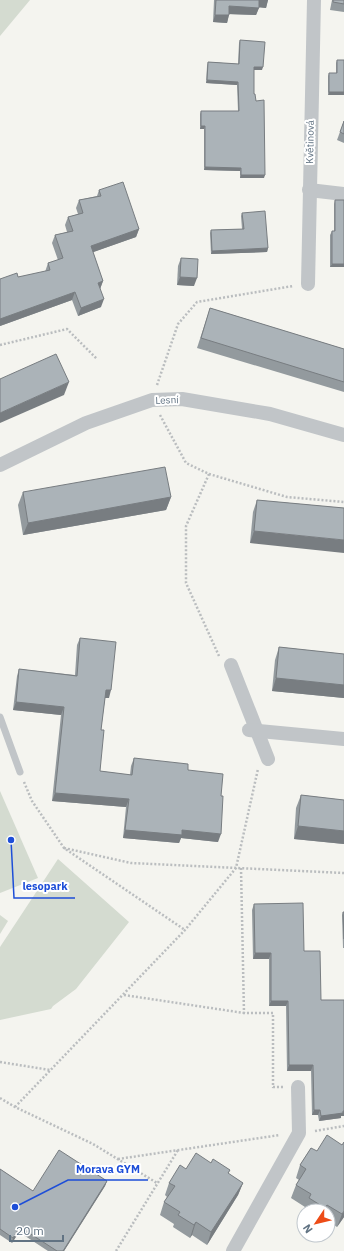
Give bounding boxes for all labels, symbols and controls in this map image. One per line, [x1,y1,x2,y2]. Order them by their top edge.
street label: Květinová [303,119,317,164]
street label: Lesní [155,393,179,407]
callout: lesopark [14,875,75,898]
text: lesopark [22,879,68,893]
callout: Morava GYM [68,1157,148,1180]
text: Morava GYM [76,1162,140,1176]
north arrow [296,1203,336,1243]
scale bar [10,1217,63,1243]
text: N [300,1221,316,1236]
text: 20 m [16,1223,44,1238]

